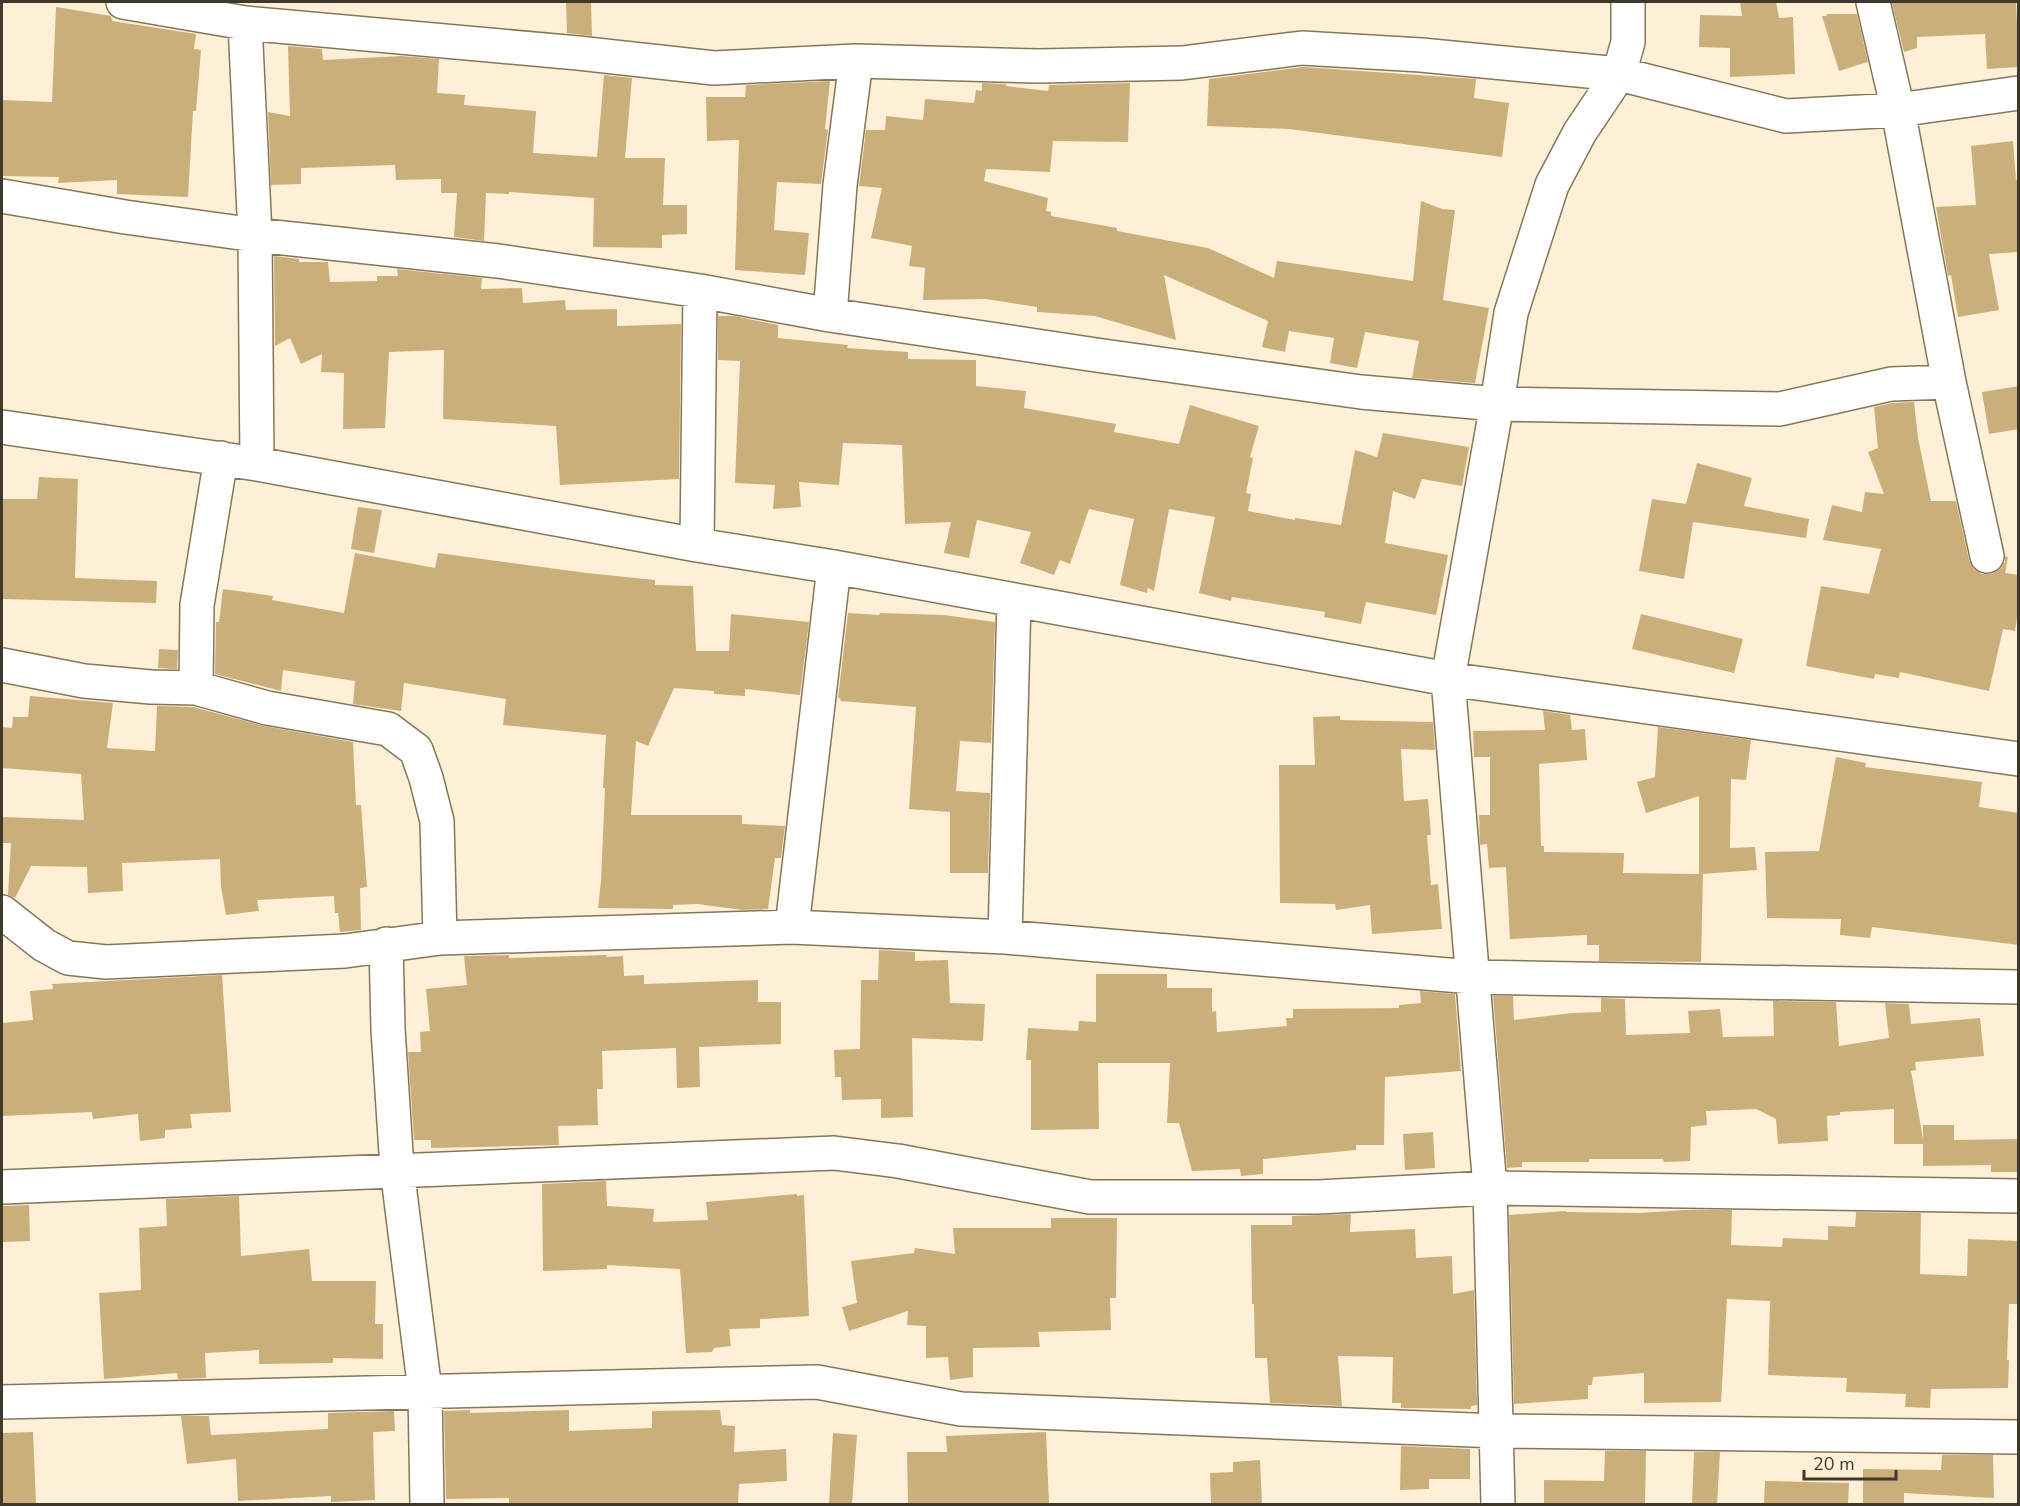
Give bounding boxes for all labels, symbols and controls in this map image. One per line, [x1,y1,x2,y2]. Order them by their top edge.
scale bar [1804,1443,1896,1481]
text: 20 m [1813,1452,1855,1476]

